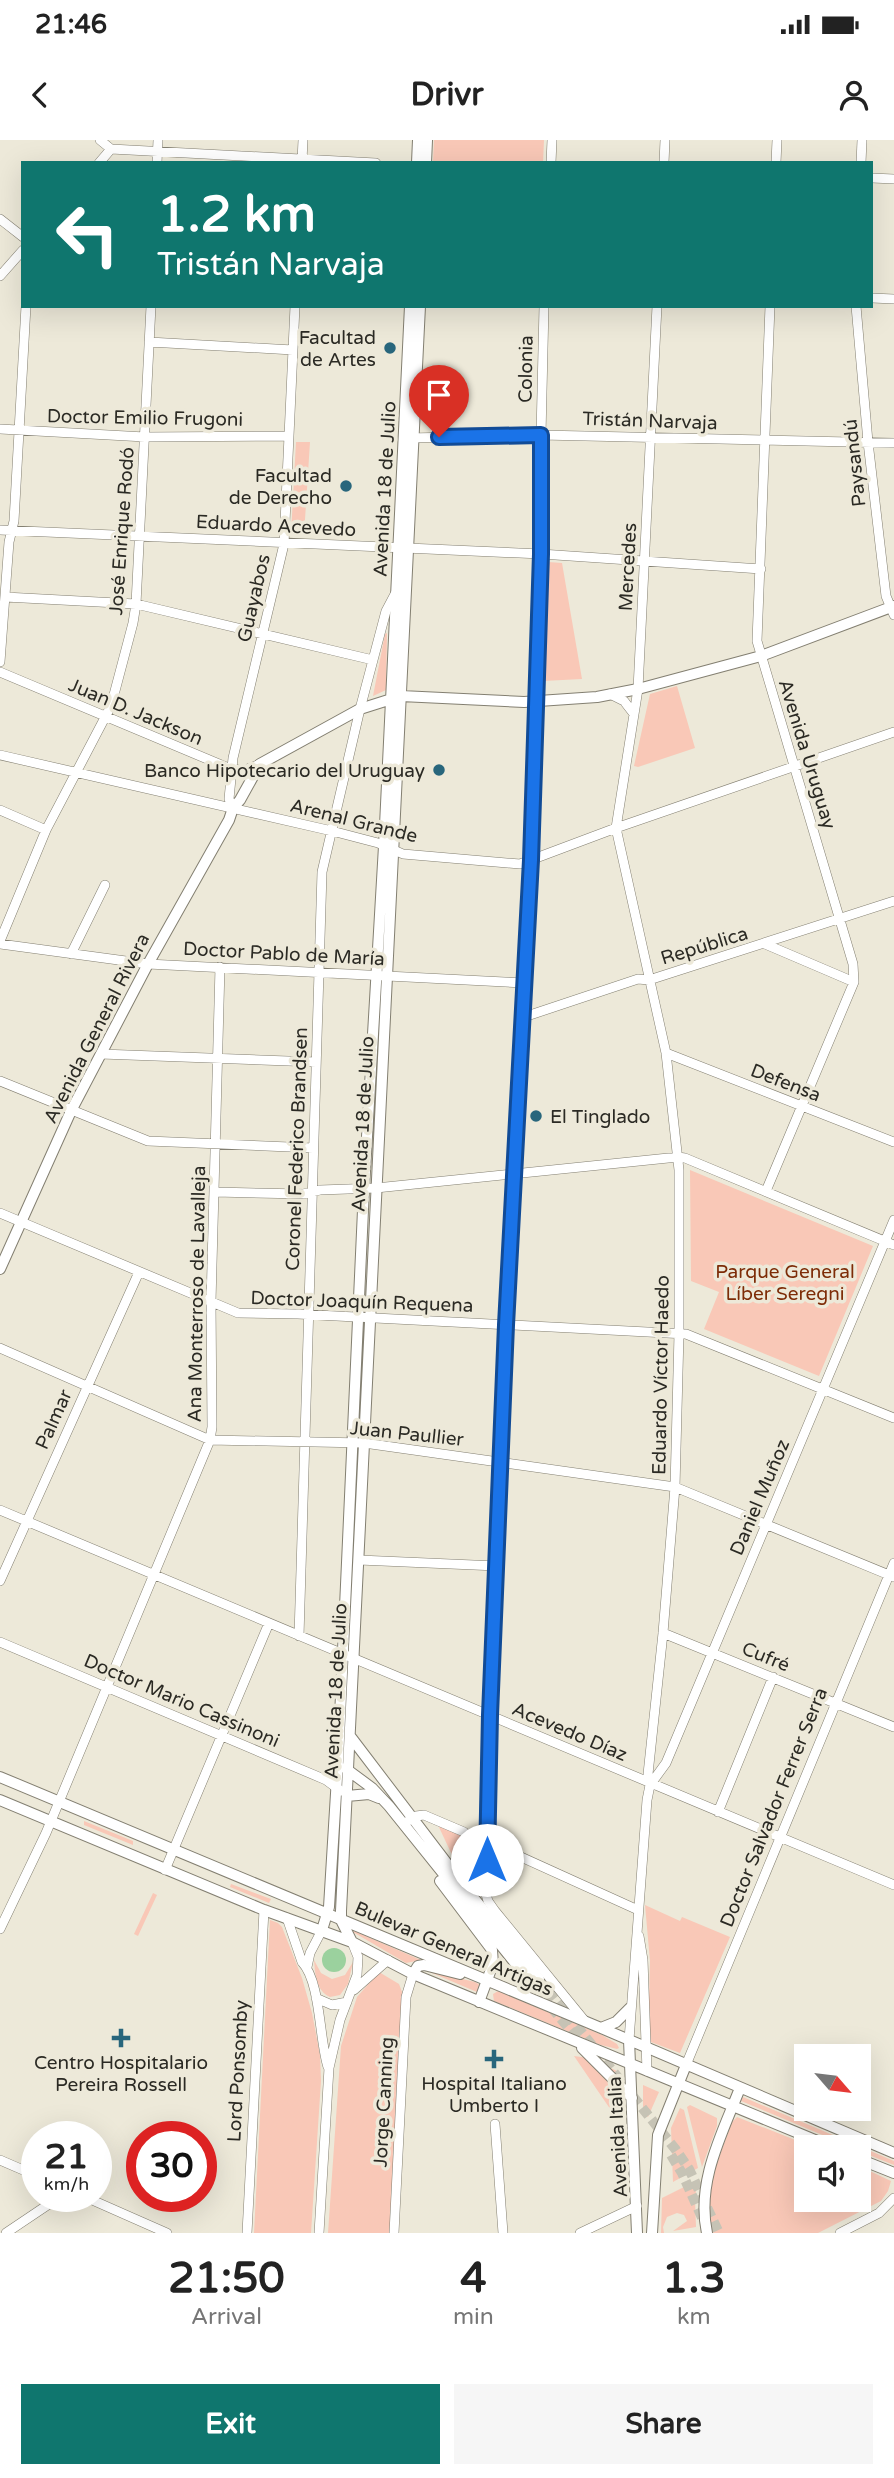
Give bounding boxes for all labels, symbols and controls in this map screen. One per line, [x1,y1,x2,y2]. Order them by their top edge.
text: 21:46 [35,9,107,40]
icon: back [21,76,59,114]
text: Drivr [410,76,484,114]
icon: person [835,76,873,114]
text: 1.2 km [157,186,316,245]
icon: left [42,189,133,280]
text: Tristán Narvaja [157,246,385,284]
place label: Facultad de Artes [299,327,376,371]
street label: Colonia [514,335,538,403]
marker: Facultad de Artes [382,340,398,356]
pin [409,365,469,437]
icon: arrive [420,376,458,414]
street label: Avenida 18 de Julio [369,401,401,578]
street label: Doctor Emilio Frugoni [47,405,243,431]
street label: Tristán Narvaja [582,408,718,434]
street label: Paysandú [839,418,871,508]
street label: José Enrique Rodó [105,446,139,616]
place label: Facultad de Derecho [229,465,332,509]
marker: Facultad de Derecho [338,478,354,494]
street label: Eduardo Acevedo [195,511,357,541]
street label: Mercedes [615,522,641,612]
street label: Guayabos [233,552,275,644]
street label: Juan D. Jackson [65,674,206,750]
street label: Avenida Uruguay [774,677,840,832]
place label: Banco Hipotecario del Uruguay [144,760,425,782]
marker: Banco Hipotecario del Uruguay [431,762,447,778]
street label: Arenal Grande [288,795,420,847]
street label: República [658,922,751,970]
street label: Avenida General Rivera [39,930,154,1127]
street label: Doctor Pablo de María [182,938,385,970]
street label: Coronel Federico Brandsen [282,1027,312,1271]
street label: Avenida 18 de Julio [347,1036,379,1213]
street label: Defensa [747,1059,824,1106]
place label: El Tinglado [550,1106,650,1128]
marker: El Tinglado [528,1108,544,1124]
street label: Ana Monterroso de Lavalleja [184,1165,210,1423]
park label: Parque General Líber Seregni [715,1261,855,1305]
street label: Eduardo Víctor Haedo [648,1275,674,1475]
street label: Doctor Joaquín Requena [250,1287,474,1317]
street label: Palmar [31,1385,77,1453]
street label: Juan Paullier [349,1417,466,1451]
street label: Daniel Muñoz [726,1436,794,1559]
street label: Avenida 18 de Julio [320,1603,352,1780]
street label: Cufré [739,1637,793,1676]
street label: Doctor Mario Cassinoni [81,1650,283,1752]
street label: Doctor Salvador Ferrer Serra [716,1684,832,1930]
street label: Acevedo Díaz [509,1698,630,1766]
position arrow [450,1823,524,1897]
street label: Bulevar General Artigas [351,1897,556,2001]
street label: Lord Ponsomby [223,1999,253,2143]
marker: Centro Hospitalario Pereira Rossell [111,2028,131,2048]
street label: Jorge Canning [370,2036,398,2168]
north arrow [794,2044,872,2121]
map controls [794,2044,871,2212]
marker: Hospital Italiano Umberto I [484,2049,504,2069]
place label: Centro Hospitalario Pereira Rossell [34,2052,208,2096]
place label: Hospital Italiano Umberto I [421,2073,567,2117]
street label: Avenida Italia [604,2076,632,2198]
speed limit sign: 30 [126,2121,217,2212]
button: sound [794,2135,871,2212]
text: 21 [45,2136,88,2178]
text: km/h [44,2173,89,2195]
text: 21:50 [168,2253,285,2304]
text: 4 [460,2253,487,2304]
text: 1.3 [662,2253,726,2304]
text: Arrival [191,2303,262,2331]
text: min [453,2303,494,2331]
text: km [677,2303,711,2331]
button: Exit [21,2384,440,2464]
button: Share [454,2384,873,2464]

